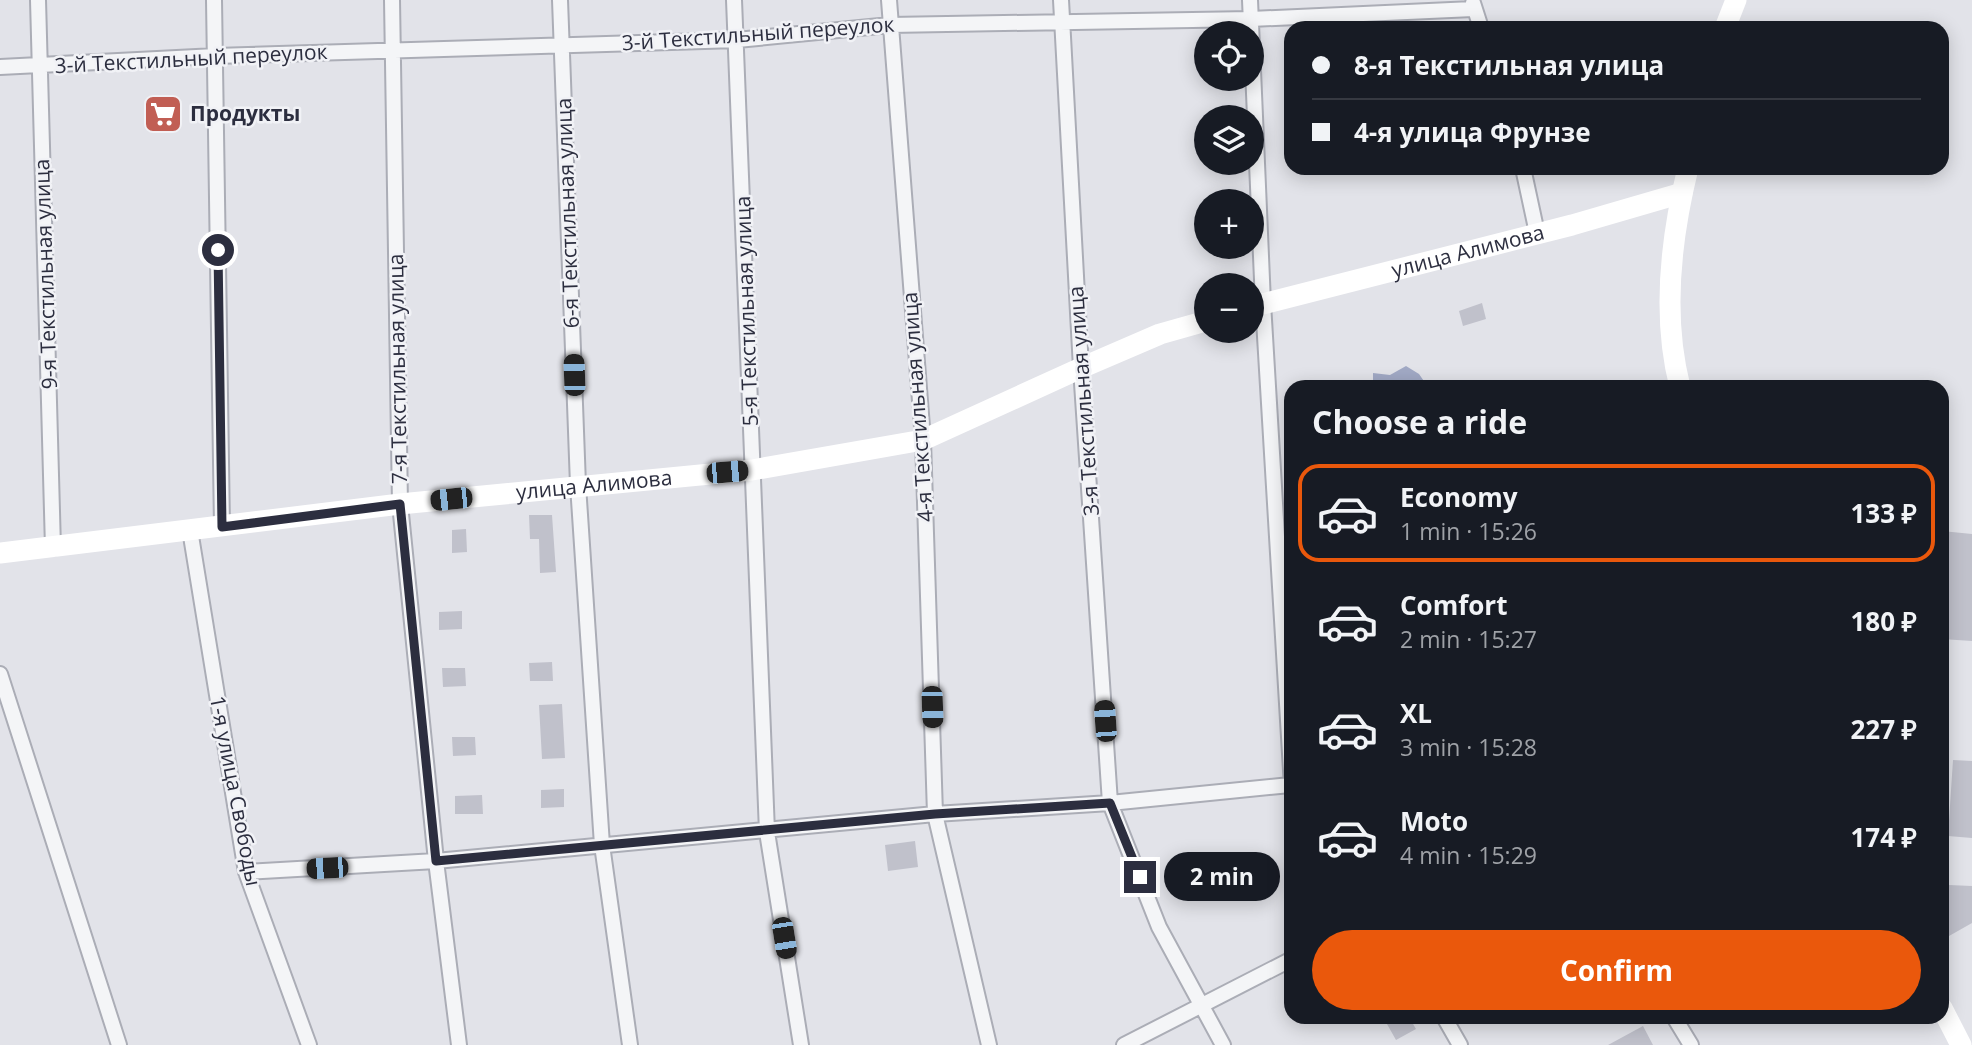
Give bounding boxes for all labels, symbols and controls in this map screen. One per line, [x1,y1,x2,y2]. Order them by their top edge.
street label: 3-й Текстильный переулок [621,9,895,56]
map controls [1194,21,1264,343]
button: locate [1194,21,1264,91]
street label: 3-й Текстильный переулок [54,37,328,79]
text: 8-я Текстильная улица [1354,47,1664,83]
supermarket icon: Продукты [142,93,184,135]
street label: 6-я Текстильная улица [549,97,585,329]
place label: Продукты [190,99,300,127]
button: layers [1194,105,1264,175]
text: 4-я улица Фрунзе [1354,114,1591,150]
street label: 9-я Текстильная улица [27,158,63,390]
button: + [1194,189,1264,259]
street label: 5-я Текстильная улица [728,195,764,427]
street label: улица Алимова [1388,218,1547,284]
route start [202,234,234,266]
street label: 7-я Текстильная улица [381,254,413,484]
button: − [1194,273,1264,343]
street label: 3-я Текстильная улица [1061,285,1105,517]
street label: 4-я Текстильная улица [895,291,939,523]
car [563,354,586,396]
text: Choose a ride [1312,400,1527,443]
car [706,460,749,484]
street label: улица Алимова [515,463,673,506]
text: Economy [1400,479,1518,515]
icon: car [1316,482,1379,545]
car [430,486,473,512]
text: 133 ₽ [1851,495,1917,531]
text: 1 min · 15:26 [1400,515,1537,547]
text: Comfort [1400,587,1507,623]
icon: car [1316,590,1379,653]
text: 180 ₽ [1851,603,1917,639]
text: 2 min · 15:27 [1400,623,1537,655]
car [921,686,944,728]
street label: 1-я улица Свободы [204,693,268,888]
text: XL [1400,695,1432,731]
icon: car [1316,698,1379,761]
car [1094,699,1117,743]
text: 227 ₽ [1851,711,1917,747]
text: 3 min · 15:28 [1400,731,1537,763]
text: Moto [1400,803,1468,839]
icon: car [1316,806,1379,869]
text: 174 ₽ [1851,819,1917,855]
text: 4 min · 15:29 [1400,839,1537,871]
callout: 2 min [1164,852,1280,902]
car [306,856,349,880]
text: 2 min [1190,860,1254,892]
route end [1124,861,1156,893]
car [771,916,798,960]
button: Confirm [1312,930,1921,1010]

